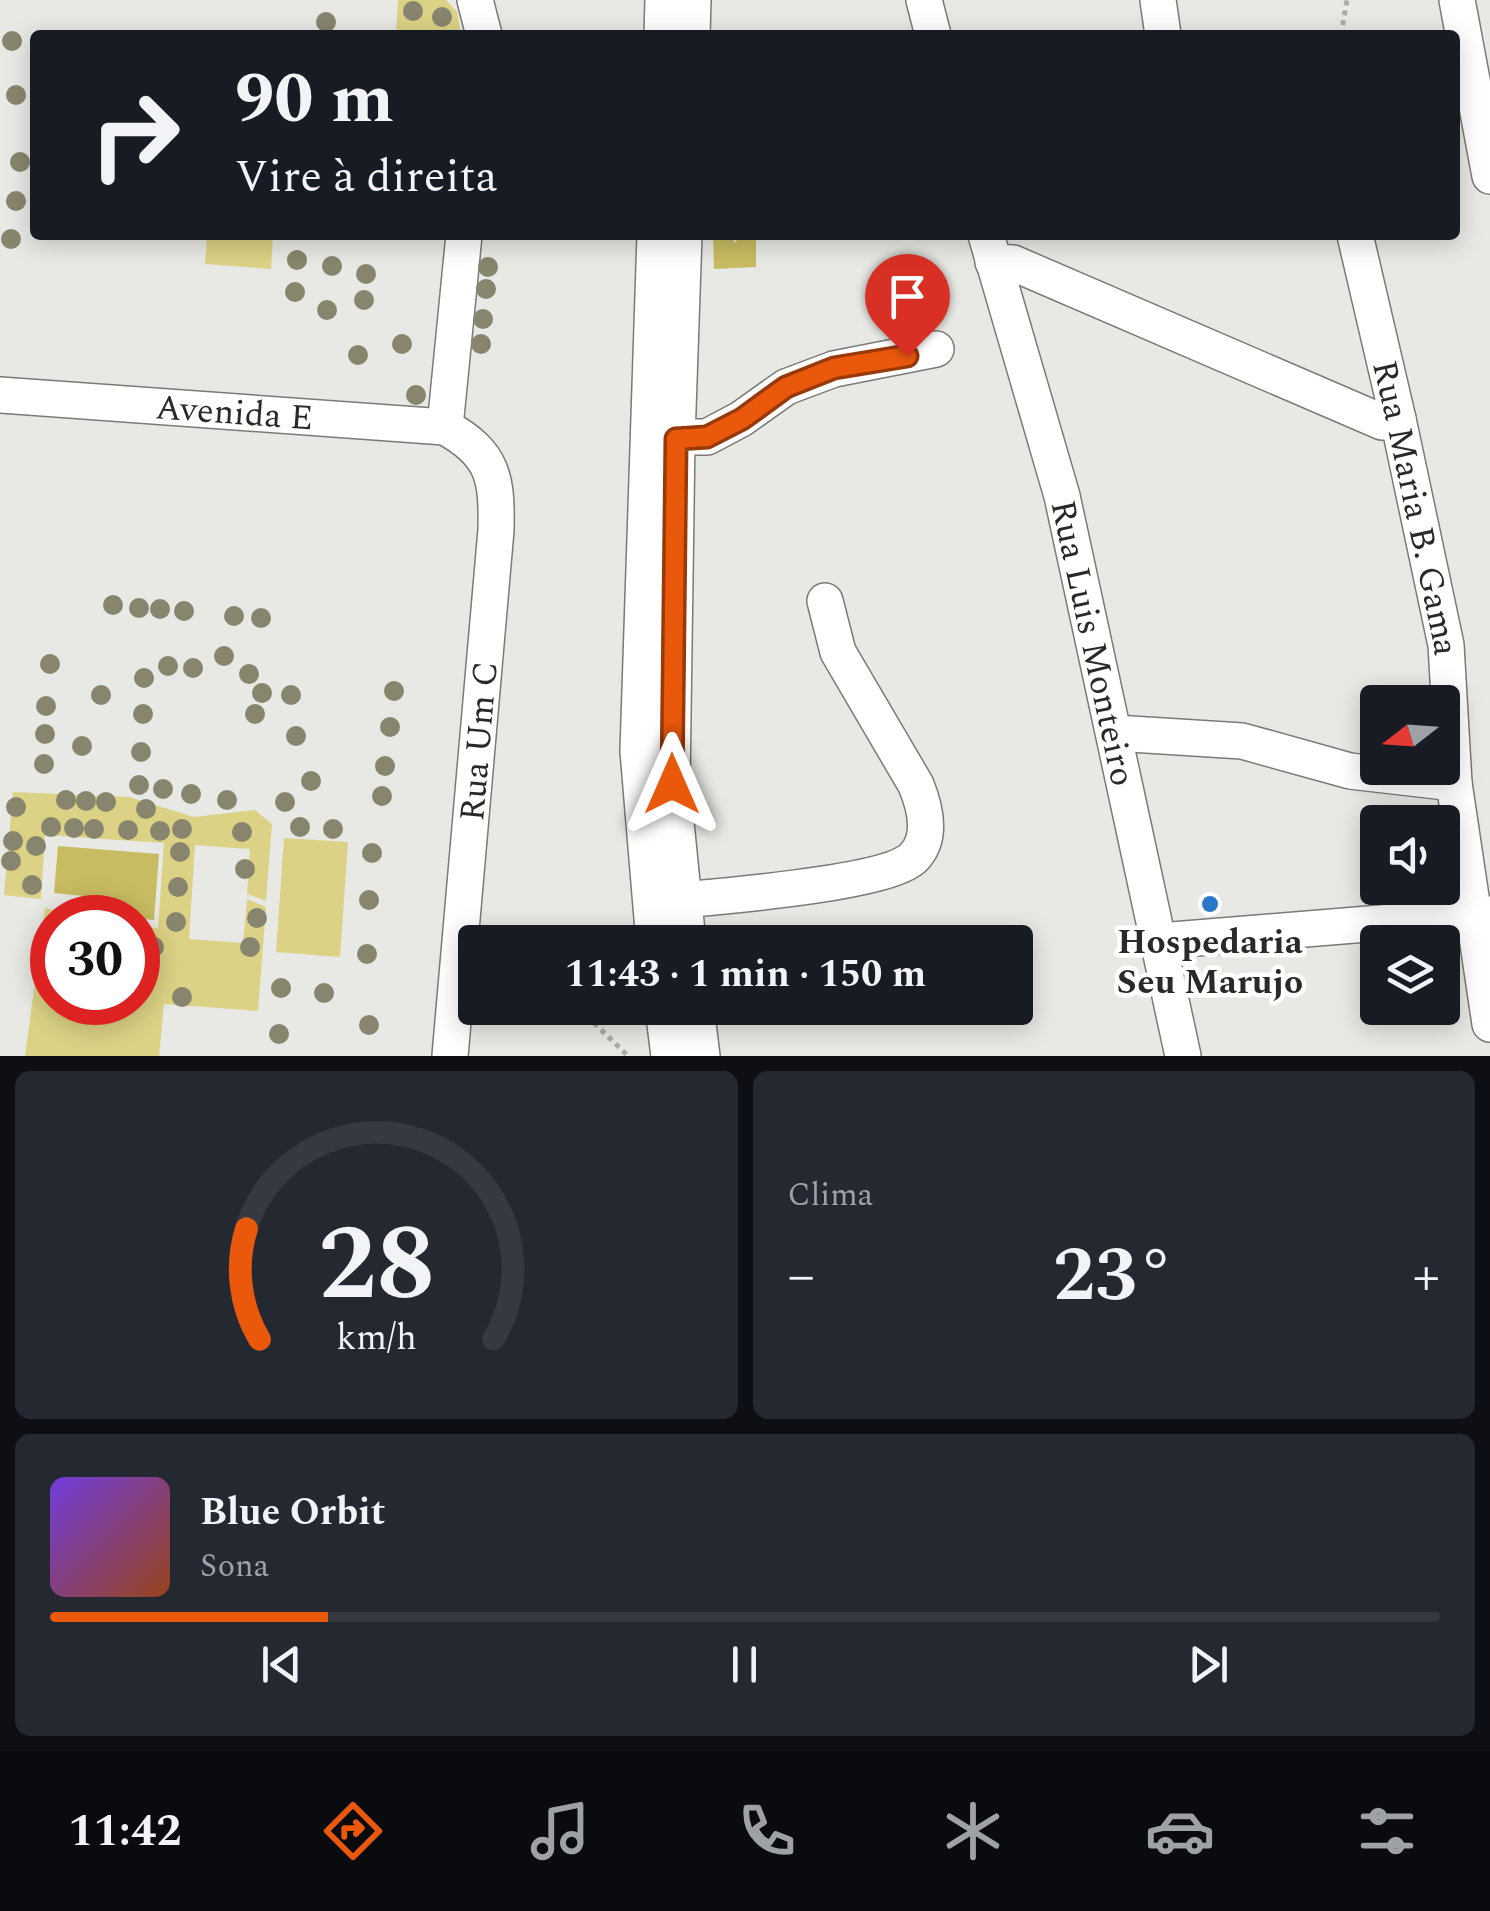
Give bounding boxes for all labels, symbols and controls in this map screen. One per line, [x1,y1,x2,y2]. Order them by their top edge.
text: 90 m [235,47,394,153]
icon: right [70,70,200,200]
text: Vire à direita [235,143,497,212]
pin [865,254,950,357]
icon: arrive [880,269,935,324]
street label: Rua Maria B. Gama [1357,355,1472,657]
street label: Avenida E [154,381,315,445]
street label: Rua Luis Monteiro [1036,495,1149,791]
street label: Rua Um C [446,659,513,823]
north arrow [1360,685,1460,785]
map controls [1360,685,1460,1025]
position arrow [620,732,724,836]
button: sound [1360,805,1460,905]
marker: Hospedaria Seu Marujo [1199,893,1221,915]
speed limit sign: 30 [30,895,160,1025]
place label: Hospedaria Seu Marujo [1117,916,1303,1009]
button: layers [1360,925,1460,1025]
text: 11:43 · 1 min · 150 m [565,946,926,1004]
text: Clima [788,1171,873,1220]
text: 28 [318,1187,435,1345]
text: 23° [1053,1220,1175,1334]
text: − [788,1235,815,1318]
text: + [1412,1235,1440,1318]
text: km/h [336,1311,416,1366]
text: Blue Orbit [200,1484,385,1542]
text: Sona [200,1542,269,1591]
icon: previous [254,1637,309,1692]
icon: pause [717,1637,772,1692]
icon: next [1181,1637,1236,1692]
icon: directions [318,1796,388,1866]
icon: music [525,1796,595,1866]
icon: phone [732,1796,802,1866]
icon: climate [938,1796,1008,1866]
icon: car [1145,1796,1215,1866]
icon: filters [1352,1796,1422,1866]
text: 11:42 [68,1797,181,1866]

